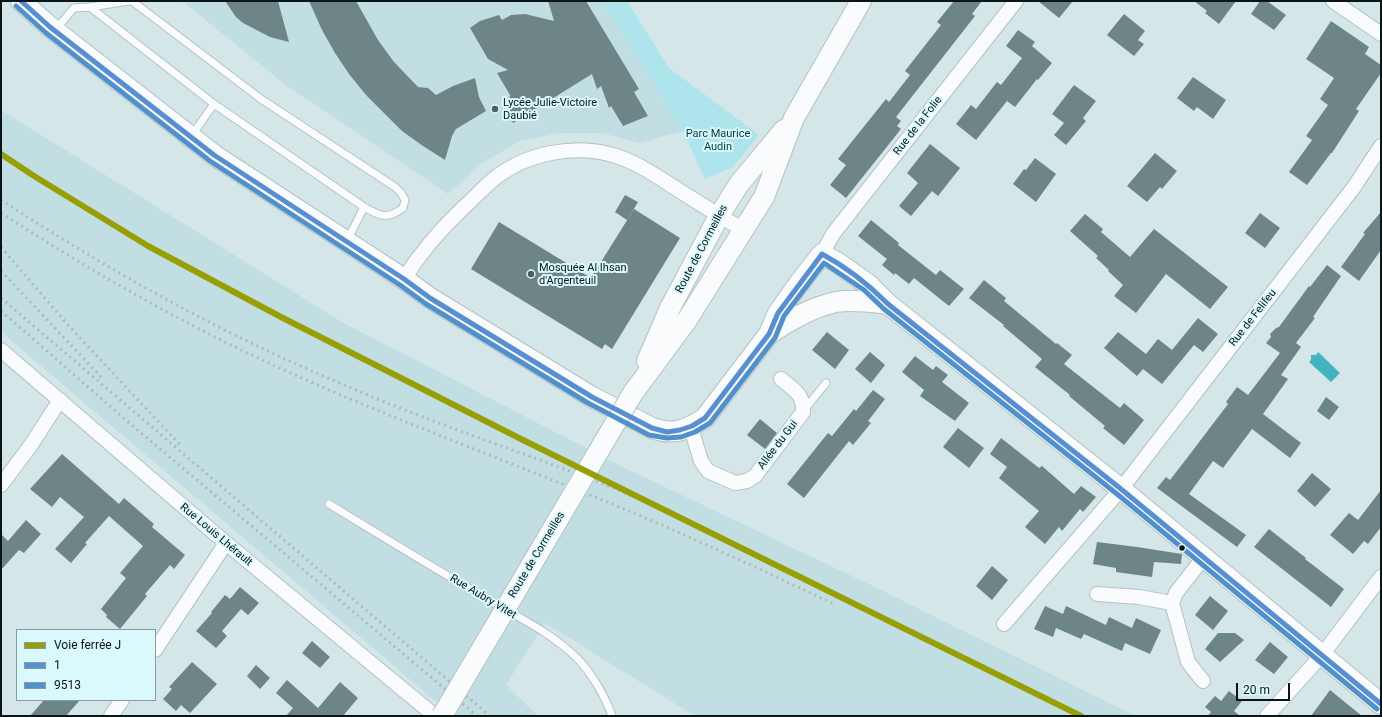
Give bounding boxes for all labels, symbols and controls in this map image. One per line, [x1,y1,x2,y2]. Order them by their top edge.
street label: Rue de la Folie [891,94,945,158]
place label: Lycée Julie-Victoire Daubié [503,96,597,122]
marker: Lycée Julie-Victoire Daubié [490,104,500,114]
park label: Parc Maurice Audin [686,127,750,153]
street label: Route de Cormeilles [673,203,731,295]
place label: Mosquée Al Ihsan d'Argenteuil [539,261,627,287]
marker: Mosquée Al Ihsan d'Argenteuil [526,269,536,279]
street label: Rue de Felifeu [1227,287,1279,349]
street label: Allée du Gui [755,418,801,472]
street label: Rue Louis Lhérault [177,501,255,569]
street label: Route de Cormeilles [506,510,568,600]
unlabelled marker [1177,543,1187,553]
street label: Rue Aubry Vitet [447,572,519,622]
legend [16,629,156,701]
text: Voie ferrée J [54,638,121,652]
text: 1 [54,658,61,672]
scale bar [1238,675,1292,701]
text: 9513 [54,678,81,692]
text: 20 m [1243,683,1270,697]

